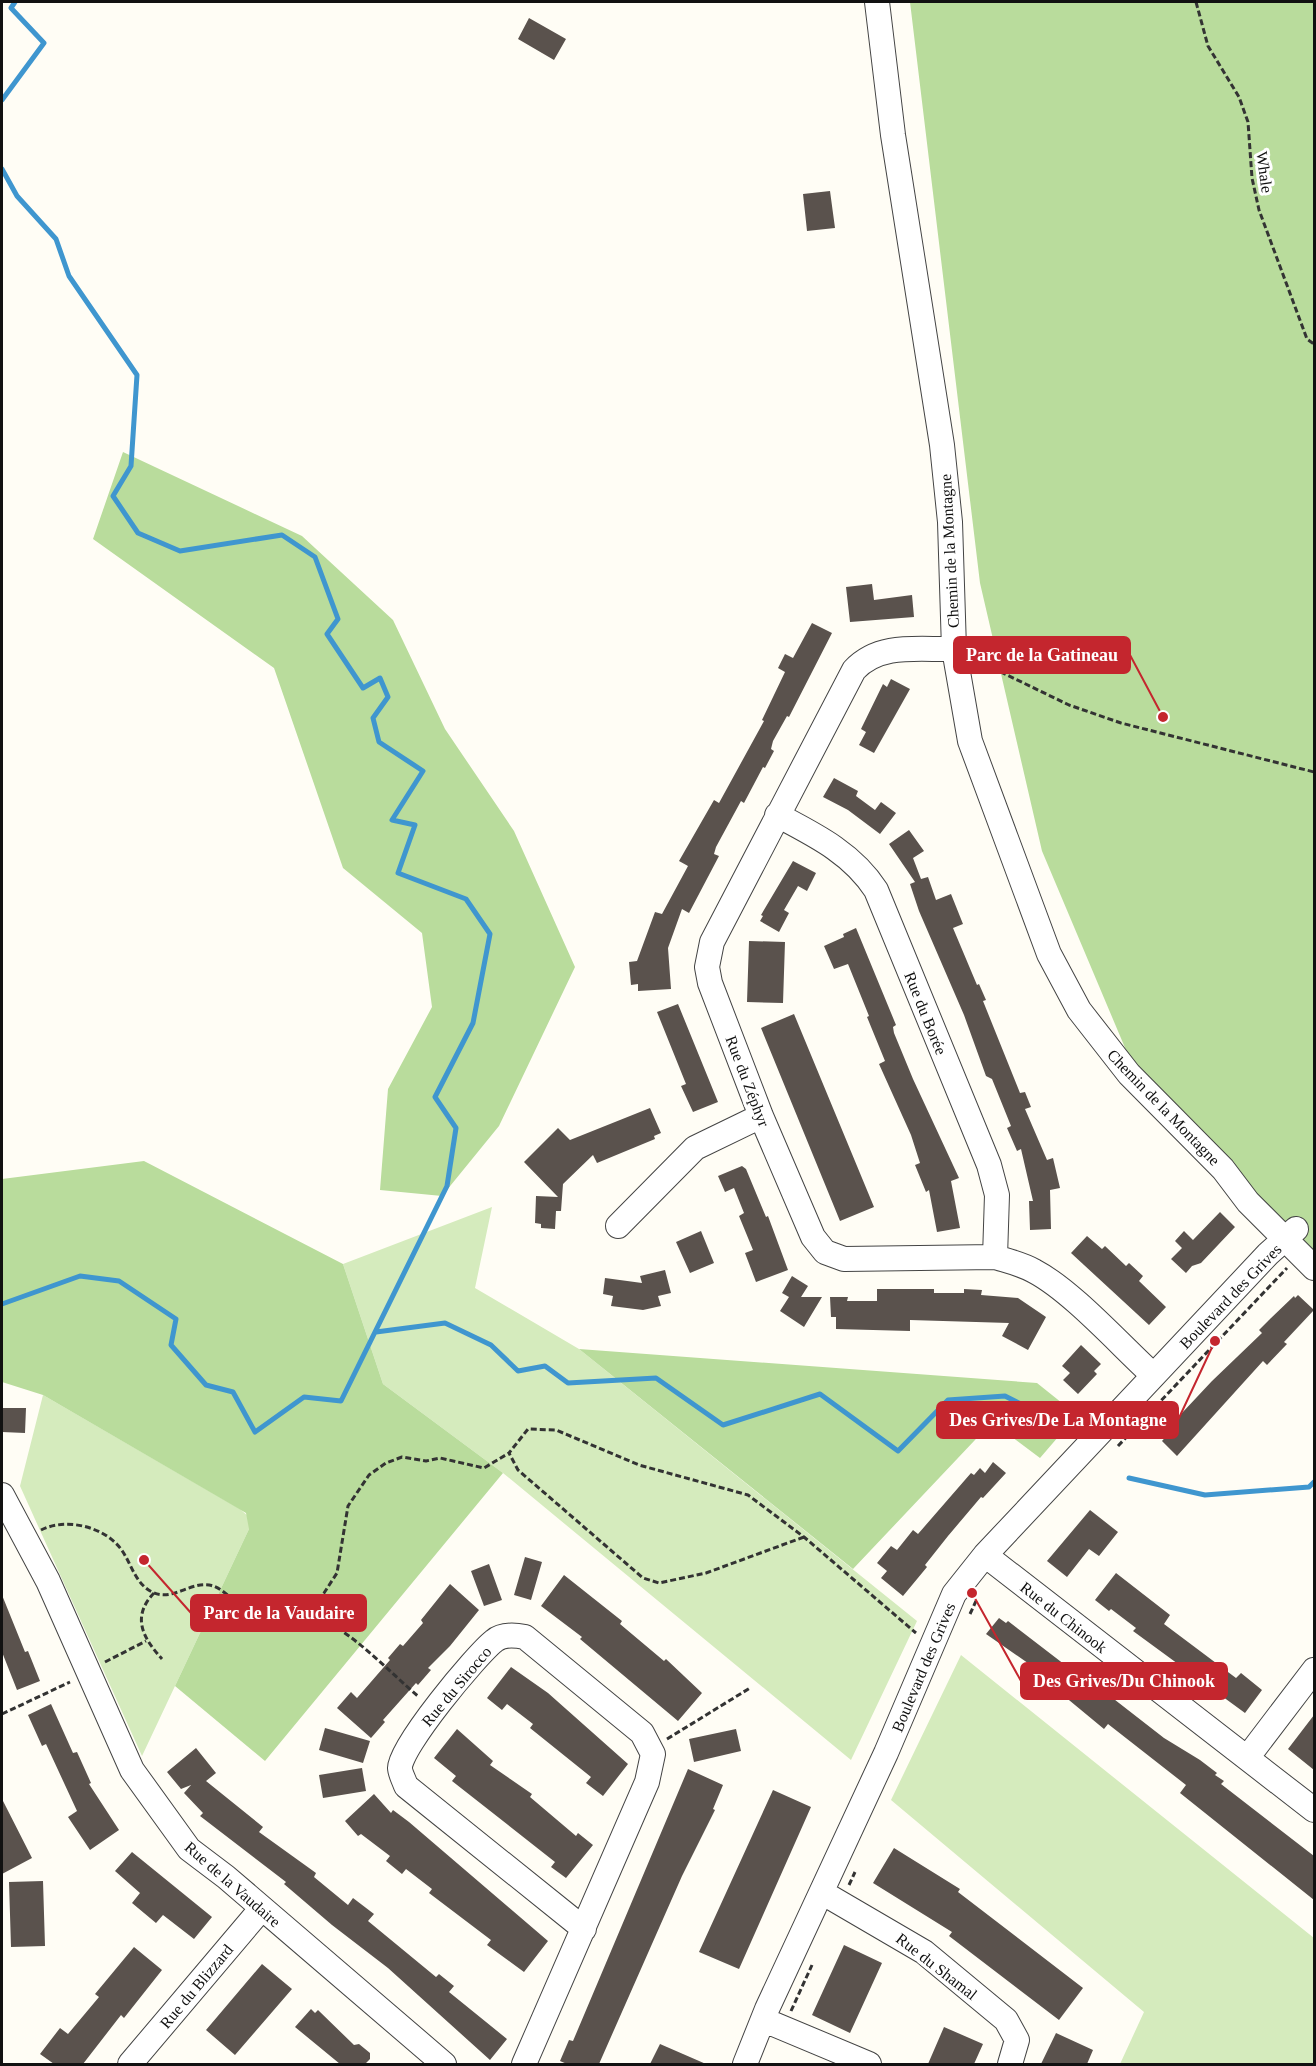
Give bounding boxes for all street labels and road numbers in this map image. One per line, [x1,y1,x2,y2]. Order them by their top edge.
street label: Whale [1253,150,1276,194]
street label: Chemin de la Montagne [937,473,963,628]
street label: Rue du Borée [901,969,950,1057]
street label: Rue du Zéphyr [721,1033,773,1130]
street label: Chemin de la Montagne [1103,1046,1223,1169]
street label: Boulevard des Grives [1176,1241,1285,1352]
street label: Rue du Chinook [1017,1578,1110,1656]
street label: Boulevard des Grives [889,1600,958,1734]
street label: Rue du Sirocco [418,1643,495,1730]
street label: Rue de la Vaudaire [181,1838,284,1930]
street label: Rue du Shamal [893,1930,981,2004]
street label: Rue du Blizzard [156,1941,236,2032]

